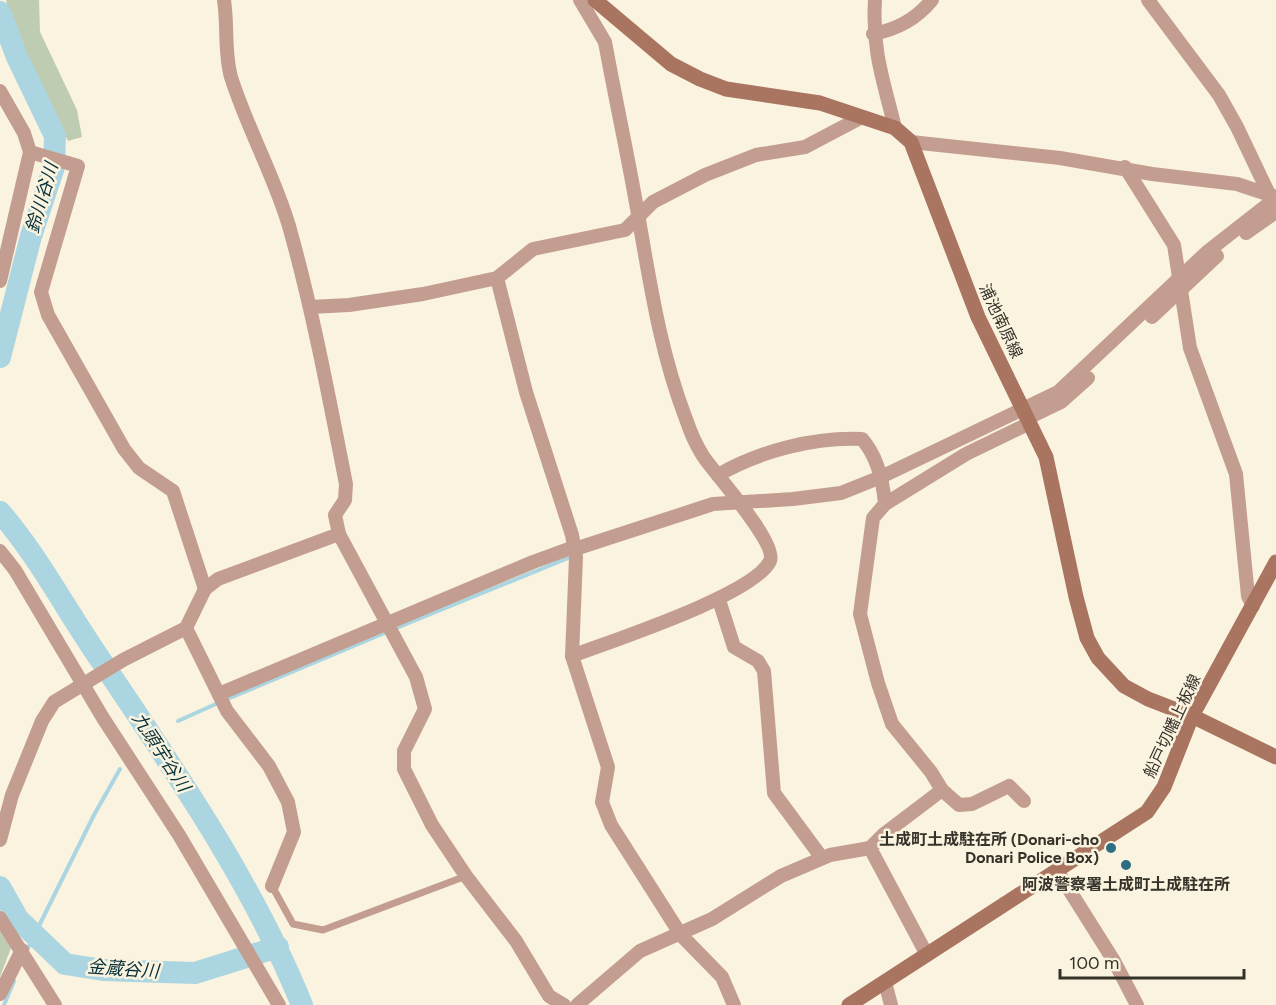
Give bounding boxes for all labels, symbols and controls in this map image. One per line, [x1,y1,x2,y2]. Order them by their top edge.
water label: 鈴川谷川 [22,158,63,236]
street label: 浦池南原線 [975,281,1027,361]
street label: 船戸切幡上板線 [1140,671,1204,781]
water label: 九頭宇谷川 [127,708,196,797]
place label: 土成町土成駐在所 (Donari-cho Donari Police Box) [879,830,1099,867]
marker: 土成町土成駐在所 (Donari-cho Donari Police Box) [1104,841,1118,855]
marker: 阿波警察署土成町土成駐在所 [1119,858,1133,872]
place label: 阿波警察署土成町土成駐在所 [1022,875,1230,894]
scale bar [1060,942,1244,980]
text: 100 m [1069,952,1119,974]
water label: 金蔵谷川 [86,956,162,983]

